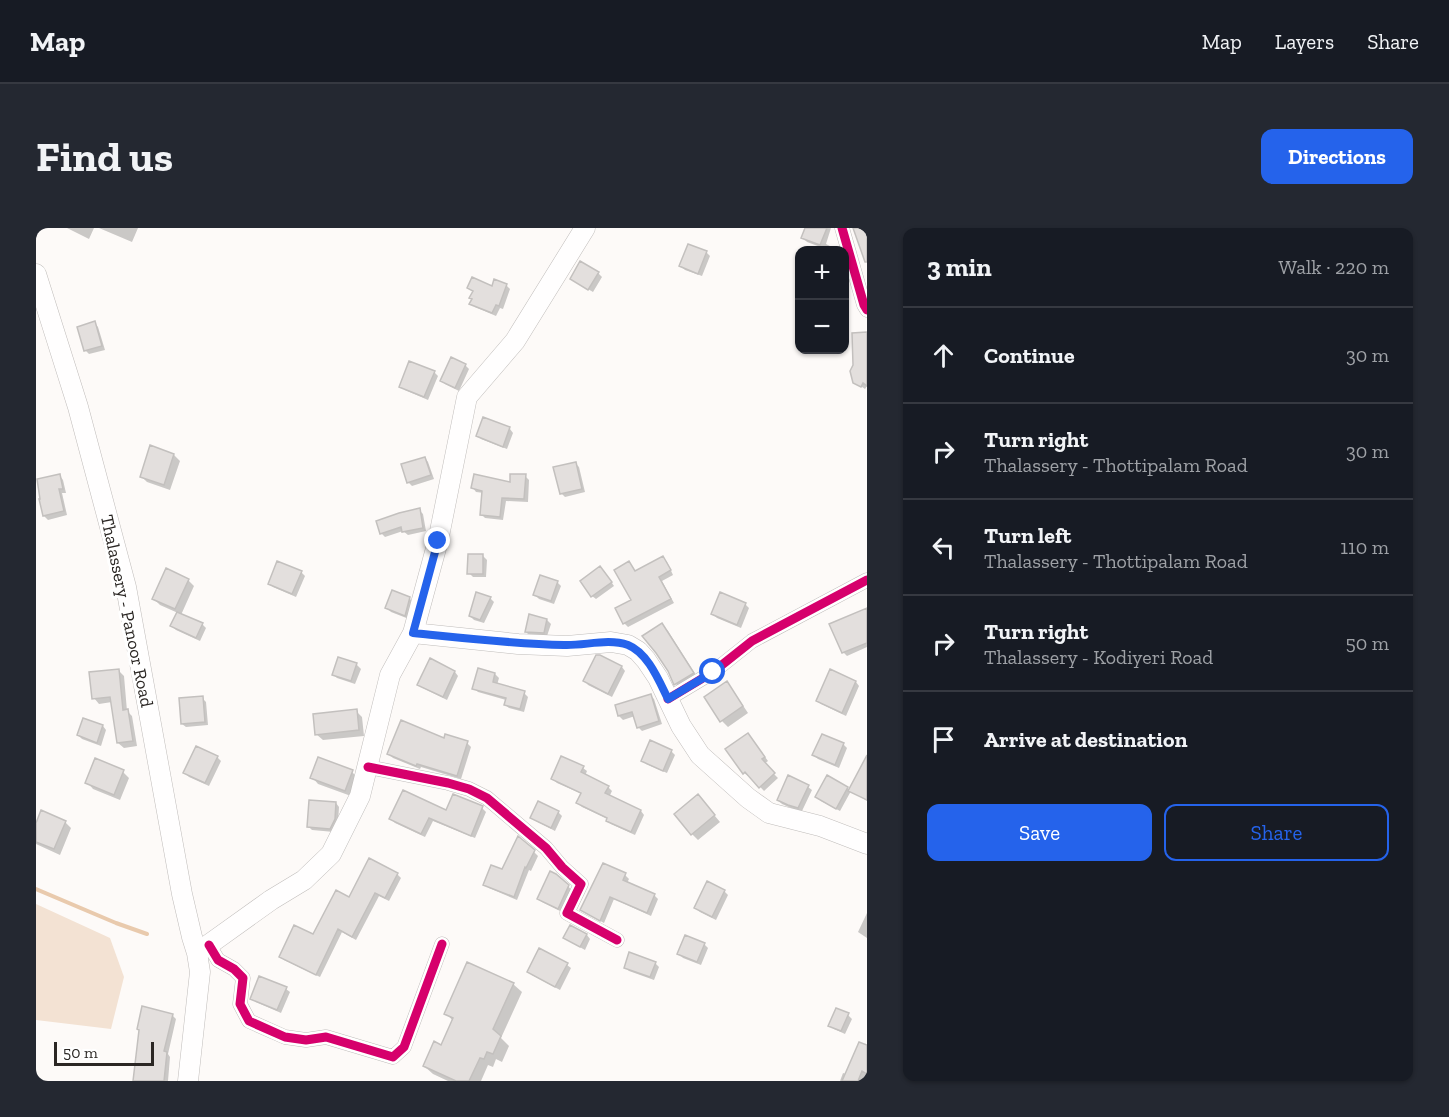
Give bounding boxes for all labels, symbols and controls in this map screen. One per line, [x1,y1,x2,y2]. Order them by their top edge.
text: Map [30,25,85,58]
text: Map [1202,29,1242,54]
text: Layers [1275,29,1334,54]
text: Share [1367,29,1419,54]
button: Directions [1261,129,1413,184]
text: Find us [36,131,173,182]
map controls [795,246,849,354]
button: + [795,246,849,300]
text: 3 min [927,251,992,283]
text: Walk · 220 m [1278,255,1389,279]
button: − [795,300,849,354]
icon: ahead [927,339,960,372]
text: Continue [984,342,1075,369]
text: 30 m [1346,343,1389,367]
text: Turn right [984,426,1088,453]
icon: right [927,435,960,468]
text: 30 m [1346,439,1389,463]
text: Thalassery - Thottipalam Road [984,453,1248,477]
street label: Thalassery - Panoor Road [96,513,158,709]
text: Turn left [984,522,1071,549]
route end [424,527,450,553]
icon: left [927,531,960,564]
text: 110 m [1340,535,1389,559]
text: Thalassery - Thottipalam Road [984,549,1248,573]
text: Turn right [984,618,1088,645]
icon: right [927,627,960,660]
text: 50 m [1345,631,1389,655]
text: Thalassery - Kodiyeri Road [984,645,1213,669]
route start [699,658,725,684]
icon: arrive [927,723,960,756]
text: Arrive at destination [984,726,1187,753]
button: Save [927,804,1152,861]
button: Share [1164,804,1389,861]
scale bar [54,1039,154,1066]
text: 50 m [63,1043,98,1062]

